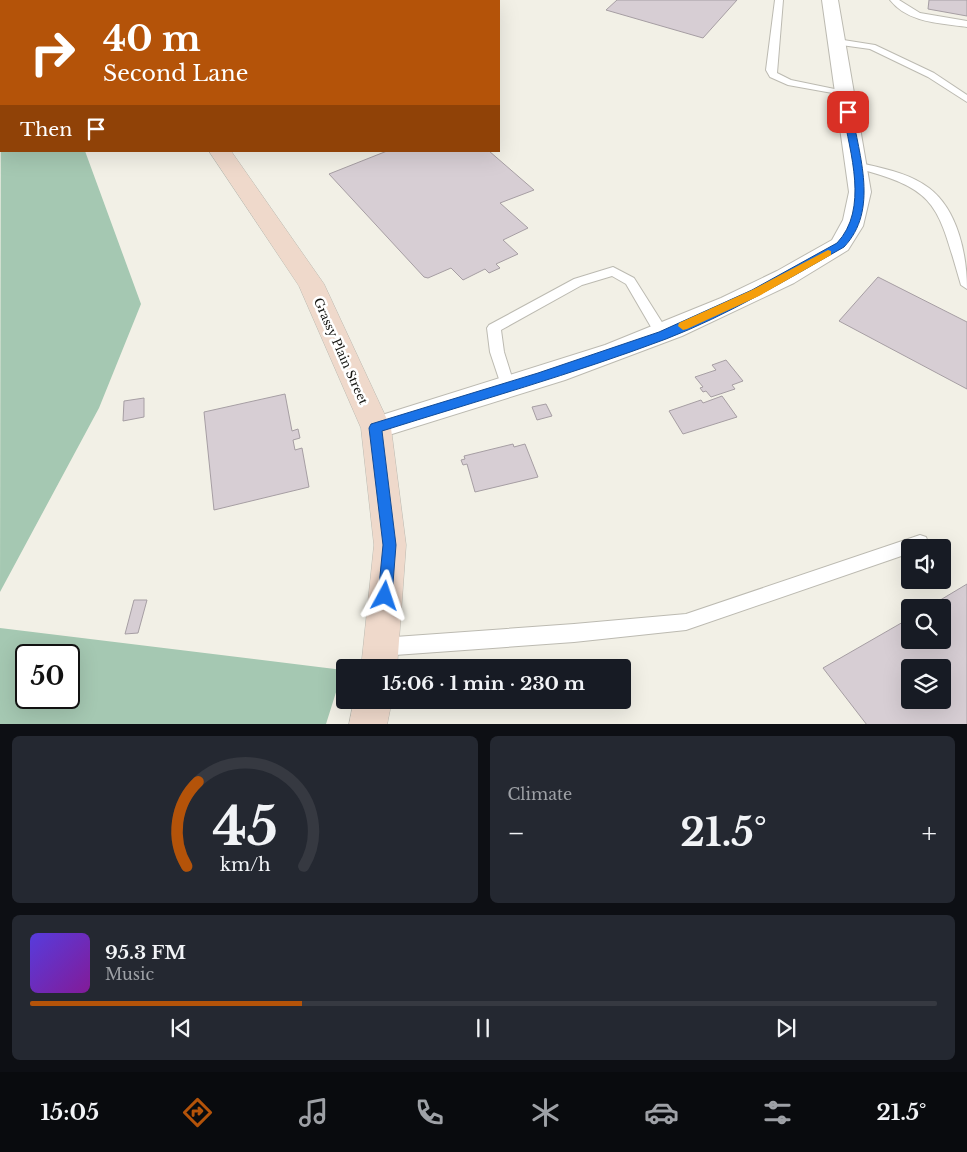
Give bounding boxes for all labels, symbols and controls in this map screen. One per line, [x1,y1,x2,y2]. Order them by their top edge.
text: 40 m [103,17,201,60]
icon: right [20,20,85,85]
text: Second Lane [103,60,248,87]
pin [827,91,869,133]
icon: arrive [834,98,862,126]
icon: arrive [82,115,110,143]
text: Then [20,118,72,141]
street label: Grassy Plain Street [311,295,371,407]
map controls [901,539,951,709]
button: sound [901,539,951,589]
position arrow [358,569,410,621]
button: search [901,599,951,649]
speed limit sign: 50 [15,644,80,709]
button: layers [901,659,951,709]
text: 15:06 · 1 min · 230 m [382,672,585,695]
text: Climate [508,784,572,804]
text: 45 [212,795,277,859]
text: 21.5° [680,809,767,856]
text: − [508,816,525,851]
text: + [922,816,937,851]
text: km/h [219,854,270,876]
text: 95.3 FM [105,941,186,964]
text: Music [105,964,154,984]
icon: previous [167,1014,195,1042]
icon: pause [469,1014,497,1042]
icon: next [772,1014,800,1042]
icon: directions [180,1095,215,1130]
icon: music [296,1095,331,1130]
icon: phone [412,1095,447,1130]
icon: climate [528,1095,563,1130]
icon: car [644,1095,679,1130]
icon: filters [760,1095,795,1130]
text: 15:05 [41,1099,99,1126]
text: 21.5° [876,1099,926,1126]

